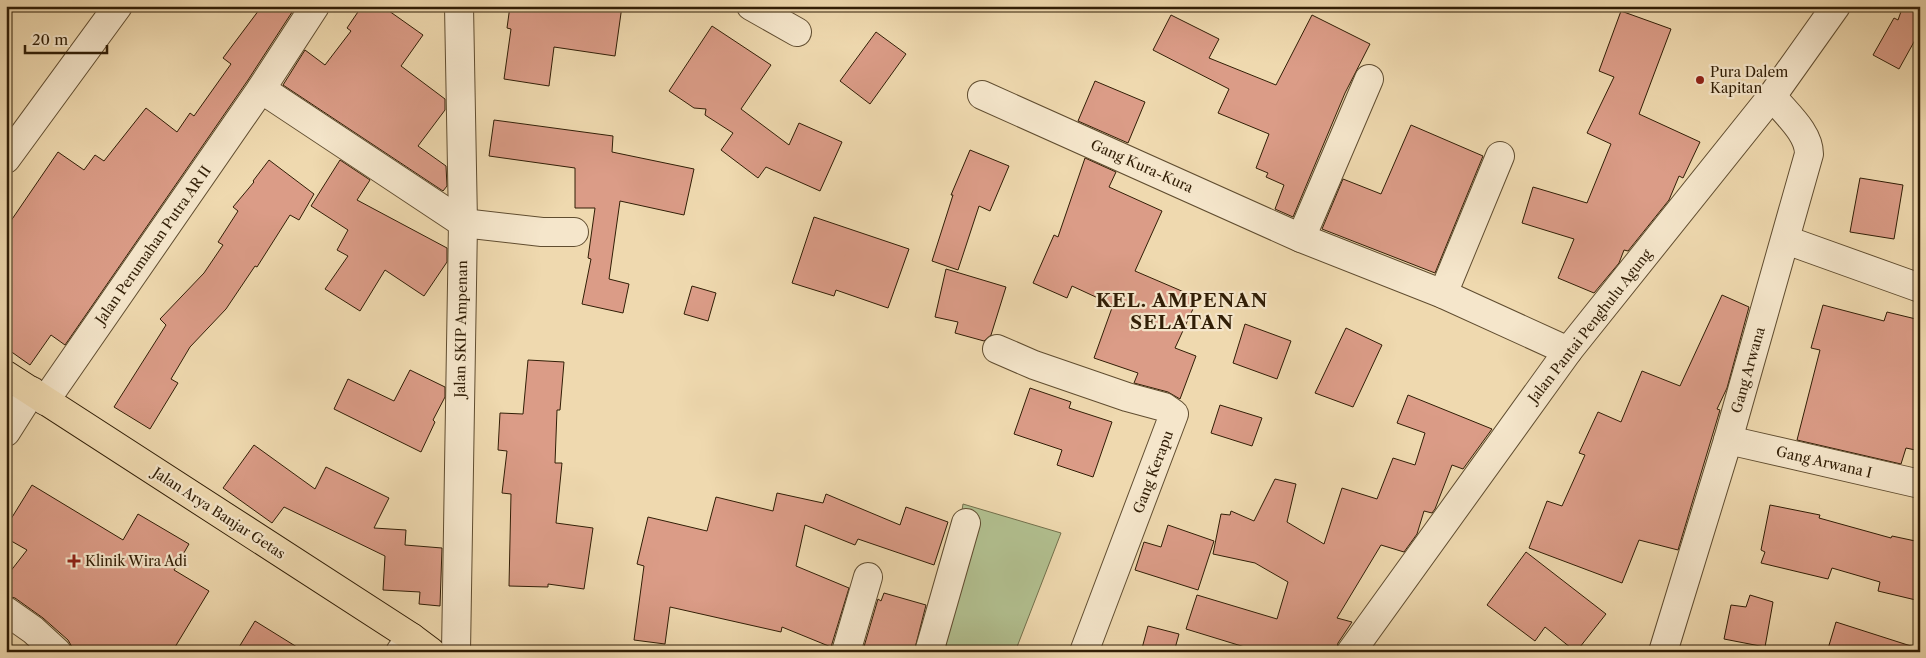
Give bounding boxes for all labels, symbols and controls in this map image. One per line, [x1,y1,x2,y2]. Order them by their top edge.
scale bar [25,22,108,54]
text: 20 m [32,30,68,49]
place label: Pura Dalem Kapitan [1710,63,1788,97]
marker: Pura Dalem Kapitan [1694,74,1706,86]
street label: Gang Kura-Kura [1088,135,1197,197]
street label: Jalan Perumahan Putra AR II [90,162,215,330]
street label: Jalan Pantai Penghulu Agung [1523,245,1656,408]
street label: Jalan SKIP Ampenan [451,260,471,400]
district label: KEL. AMPENAN SELATAN [1096,289,1268,334]
street label: Gang Arwana [1727,324,1769,415]
street label: Gang Kerapu [1129,428,1177,516]
street label: Gang Arwana I [1774,442,1874,482]
street label: Jalan Arya Banjar Getas [148,462,289,563]
place label: Klinik Wira Adi [85,552,187,570]
marker: Klinik Wira Adi [67,554,81,568]

